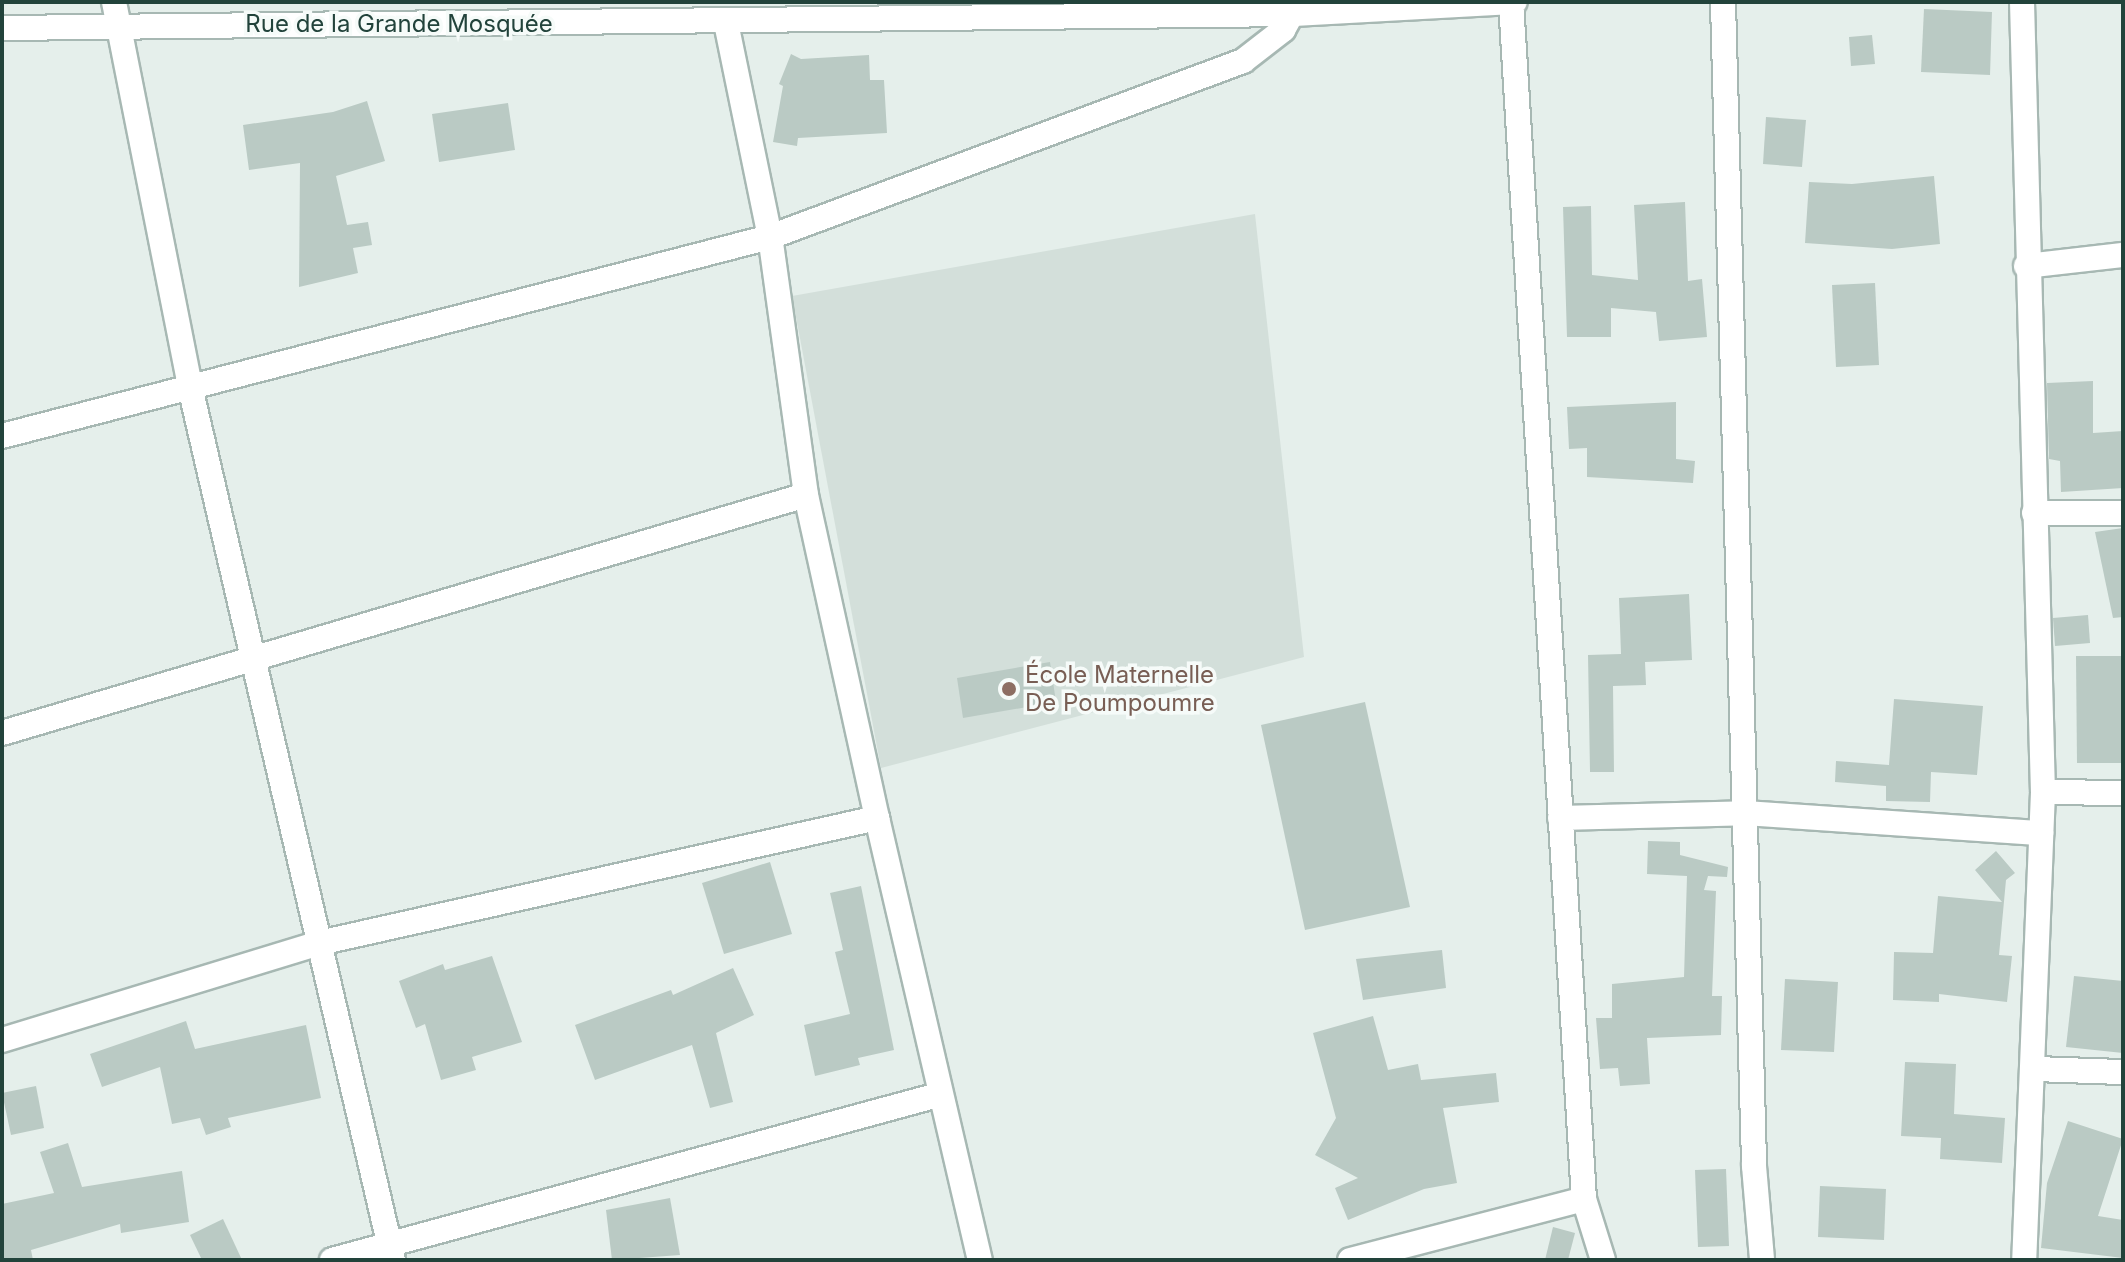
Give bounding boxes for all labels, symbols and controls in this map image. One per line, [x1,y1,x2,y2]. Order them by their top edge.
street label: Rue de la Grande Mosquée [245,10,553,38]
place label: École Maternelle De Poumpoumre [1025,661,1215,717]
marker: École Maternelle De Poumpoumre [1000,680,1018,698]

